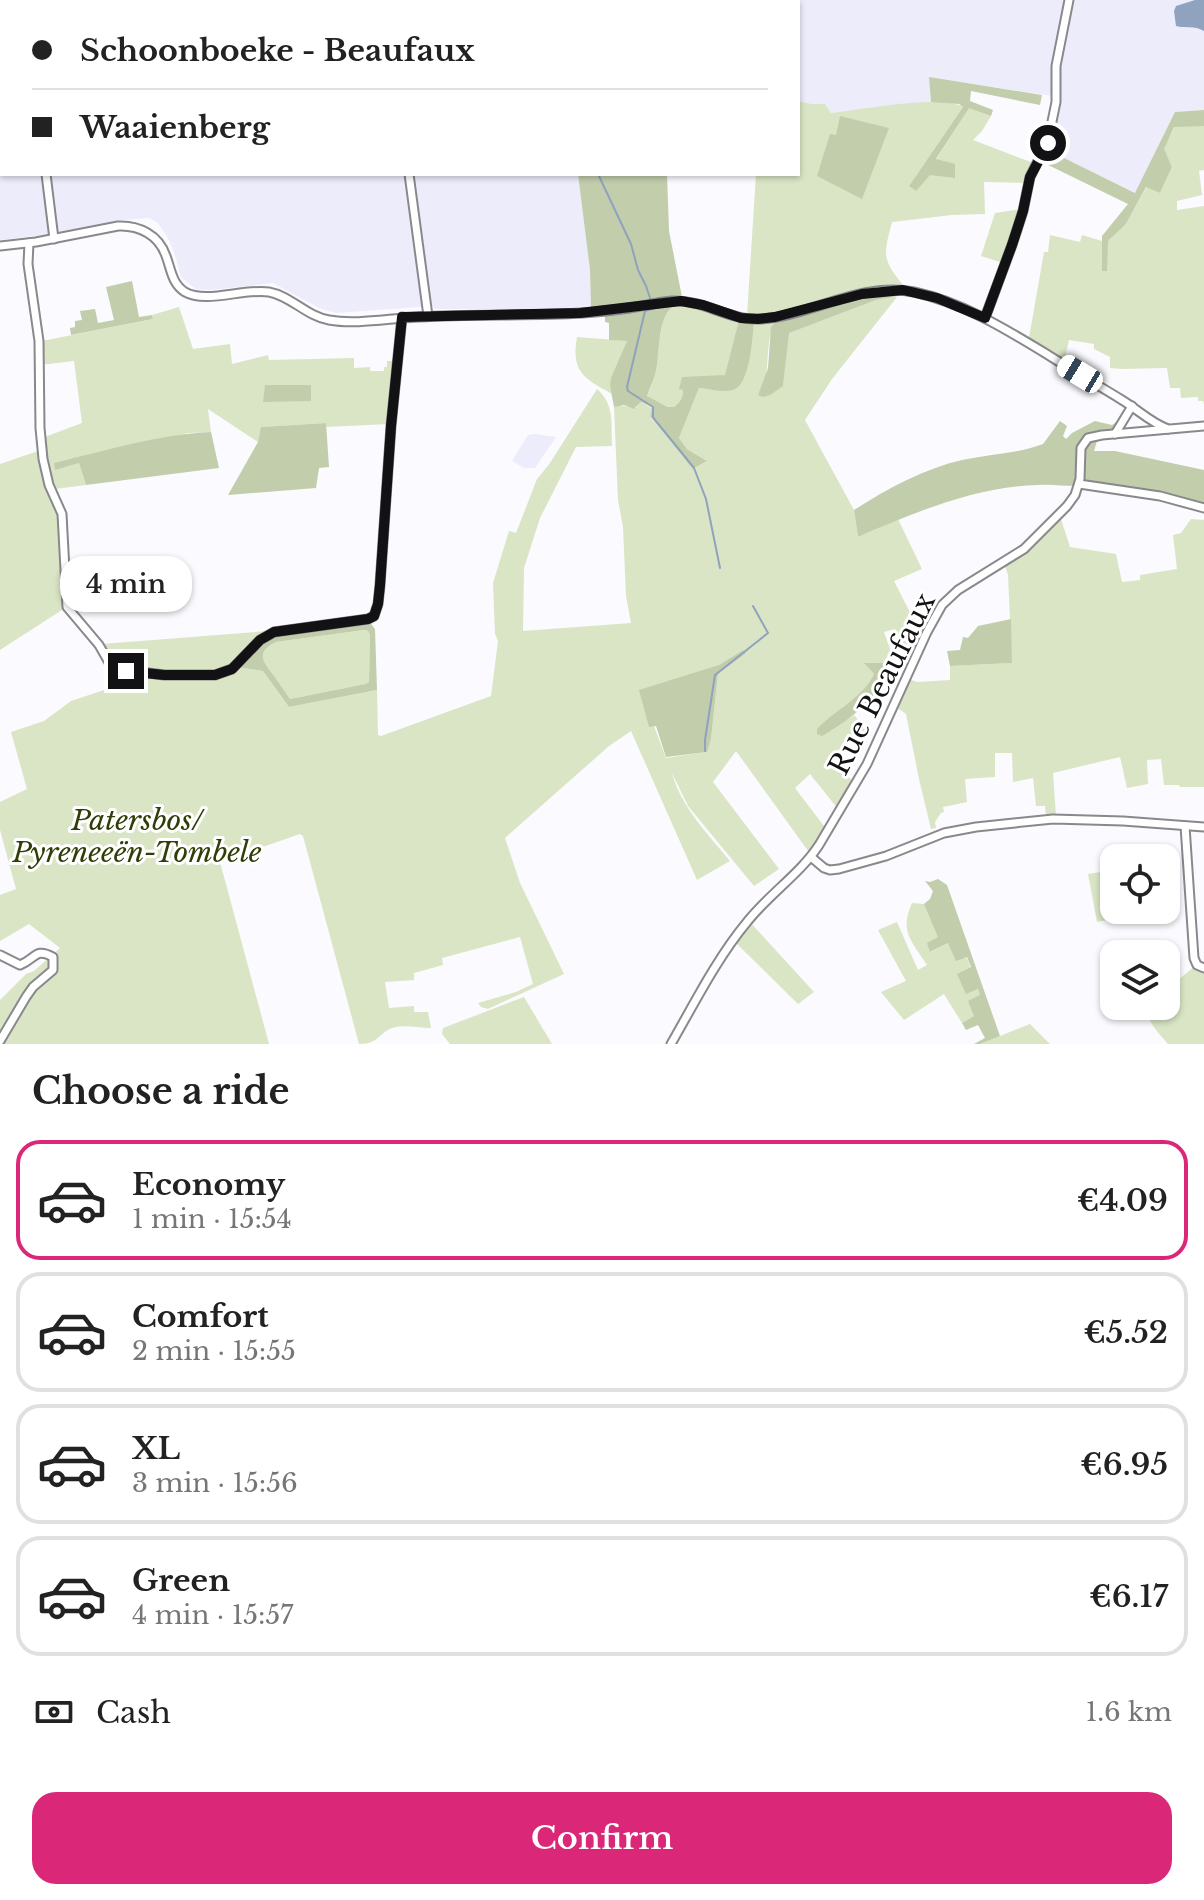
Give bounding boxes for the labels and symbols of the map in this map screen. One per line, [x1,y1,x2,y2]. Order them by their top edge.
route start [1030,125,1066,161]
car [1053,351,1107,397]
callout: 4 min [60,555,192,611]
street label: Rue Beaufaux [821,587,943,781]
route end [108,653,144,689]
park label: Patersbos/ Pyreneeën-Tombele [11,803,262,870]

